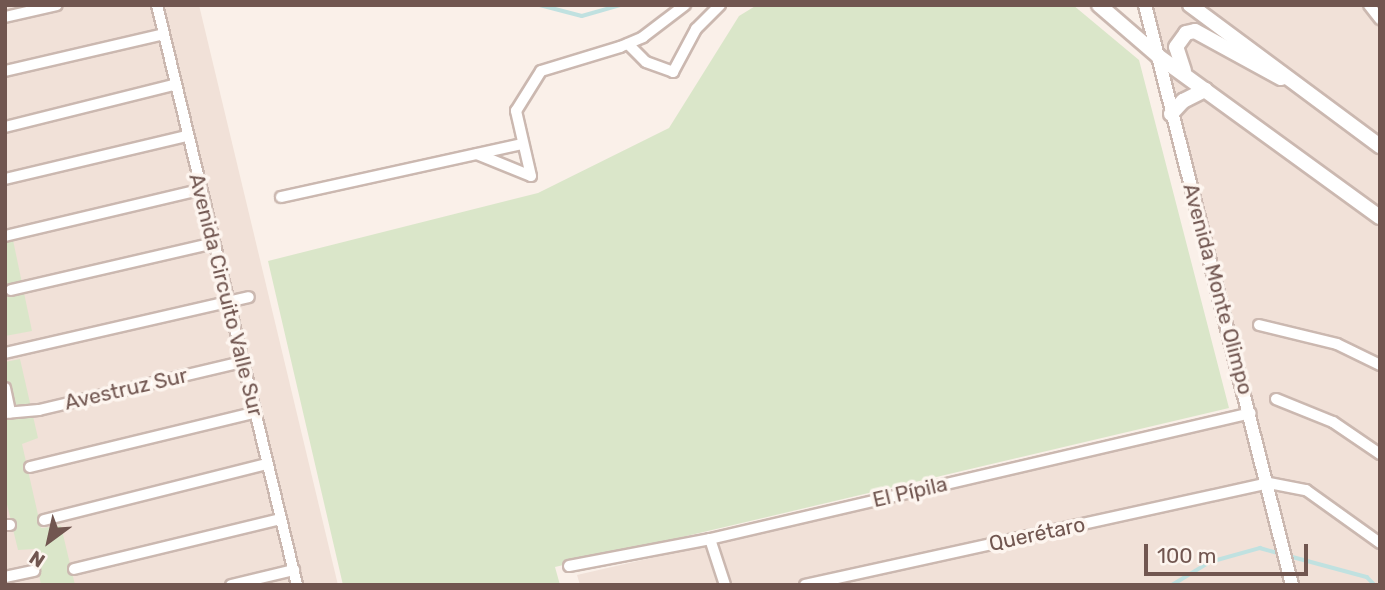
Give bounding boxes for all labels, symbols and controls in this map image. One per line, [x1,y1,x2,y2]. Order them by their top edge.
street label: Avenida Circuito Valle Sur [184,171,268,419]
street label: Avenida Monte Olimpo [1178,181,1258,397]
street label: Avestruz Sur [62,363,190,415]
street label: El Pípila [870,471,950,513]
north arrow [14,506,84,576]
street label: Querétaro [987,512,1087,556]
scale bar [1147,530,1312,574]
text: 100 m [1157,543,1216,568]
text: N [25,546,49,572]

